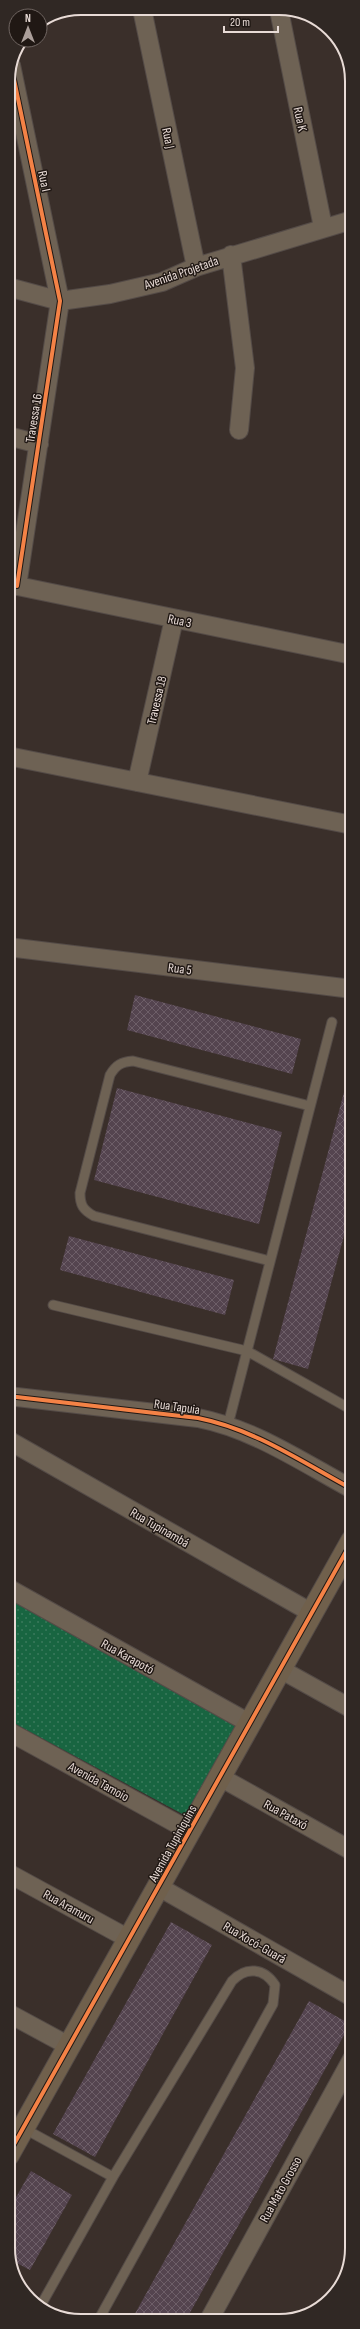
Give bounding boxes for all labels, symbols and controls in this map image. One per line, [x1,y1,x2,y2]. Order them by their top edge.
north arrow [8,8,48,48]
scale bar [224,8,278,34]
text: N [25,12,31,25]
text: 20 m [230,15,250,30]
street label: Rua K [290,106,310,133]
street label: Rua J [158,126,178,150]
street label: Rua I [34,169,54,193]
street label: Avenida Projetada [141,253,220,293]
street label: Travessa 16 [22,392,46,444]
street label: Rua 3 [166,611,193,631]
street label: Travessa 18 [144,674,170,726]
street label: Rua 5 [167,960,193,978]
street label: Rua Tapuia [153,1396,201,1418]
street label: Rua Tupinambá [127,1505,192,1551]
street label: Rua Karapotó [98,1636,157,1678]
street label: Avenida Tamoio [64,1758,132,1805]
street label: Rua Pataxó [261,1796,310,1833]
street label: Avenida Tupiniquins [145,1802,201,1885]
street label: Rua Aramuru [40,1886,97,1927]
street label: Rua Xocó-Guará [220,1918,289,1967]
street label: Rua Mato Grosso [256,2154,305,2225]

